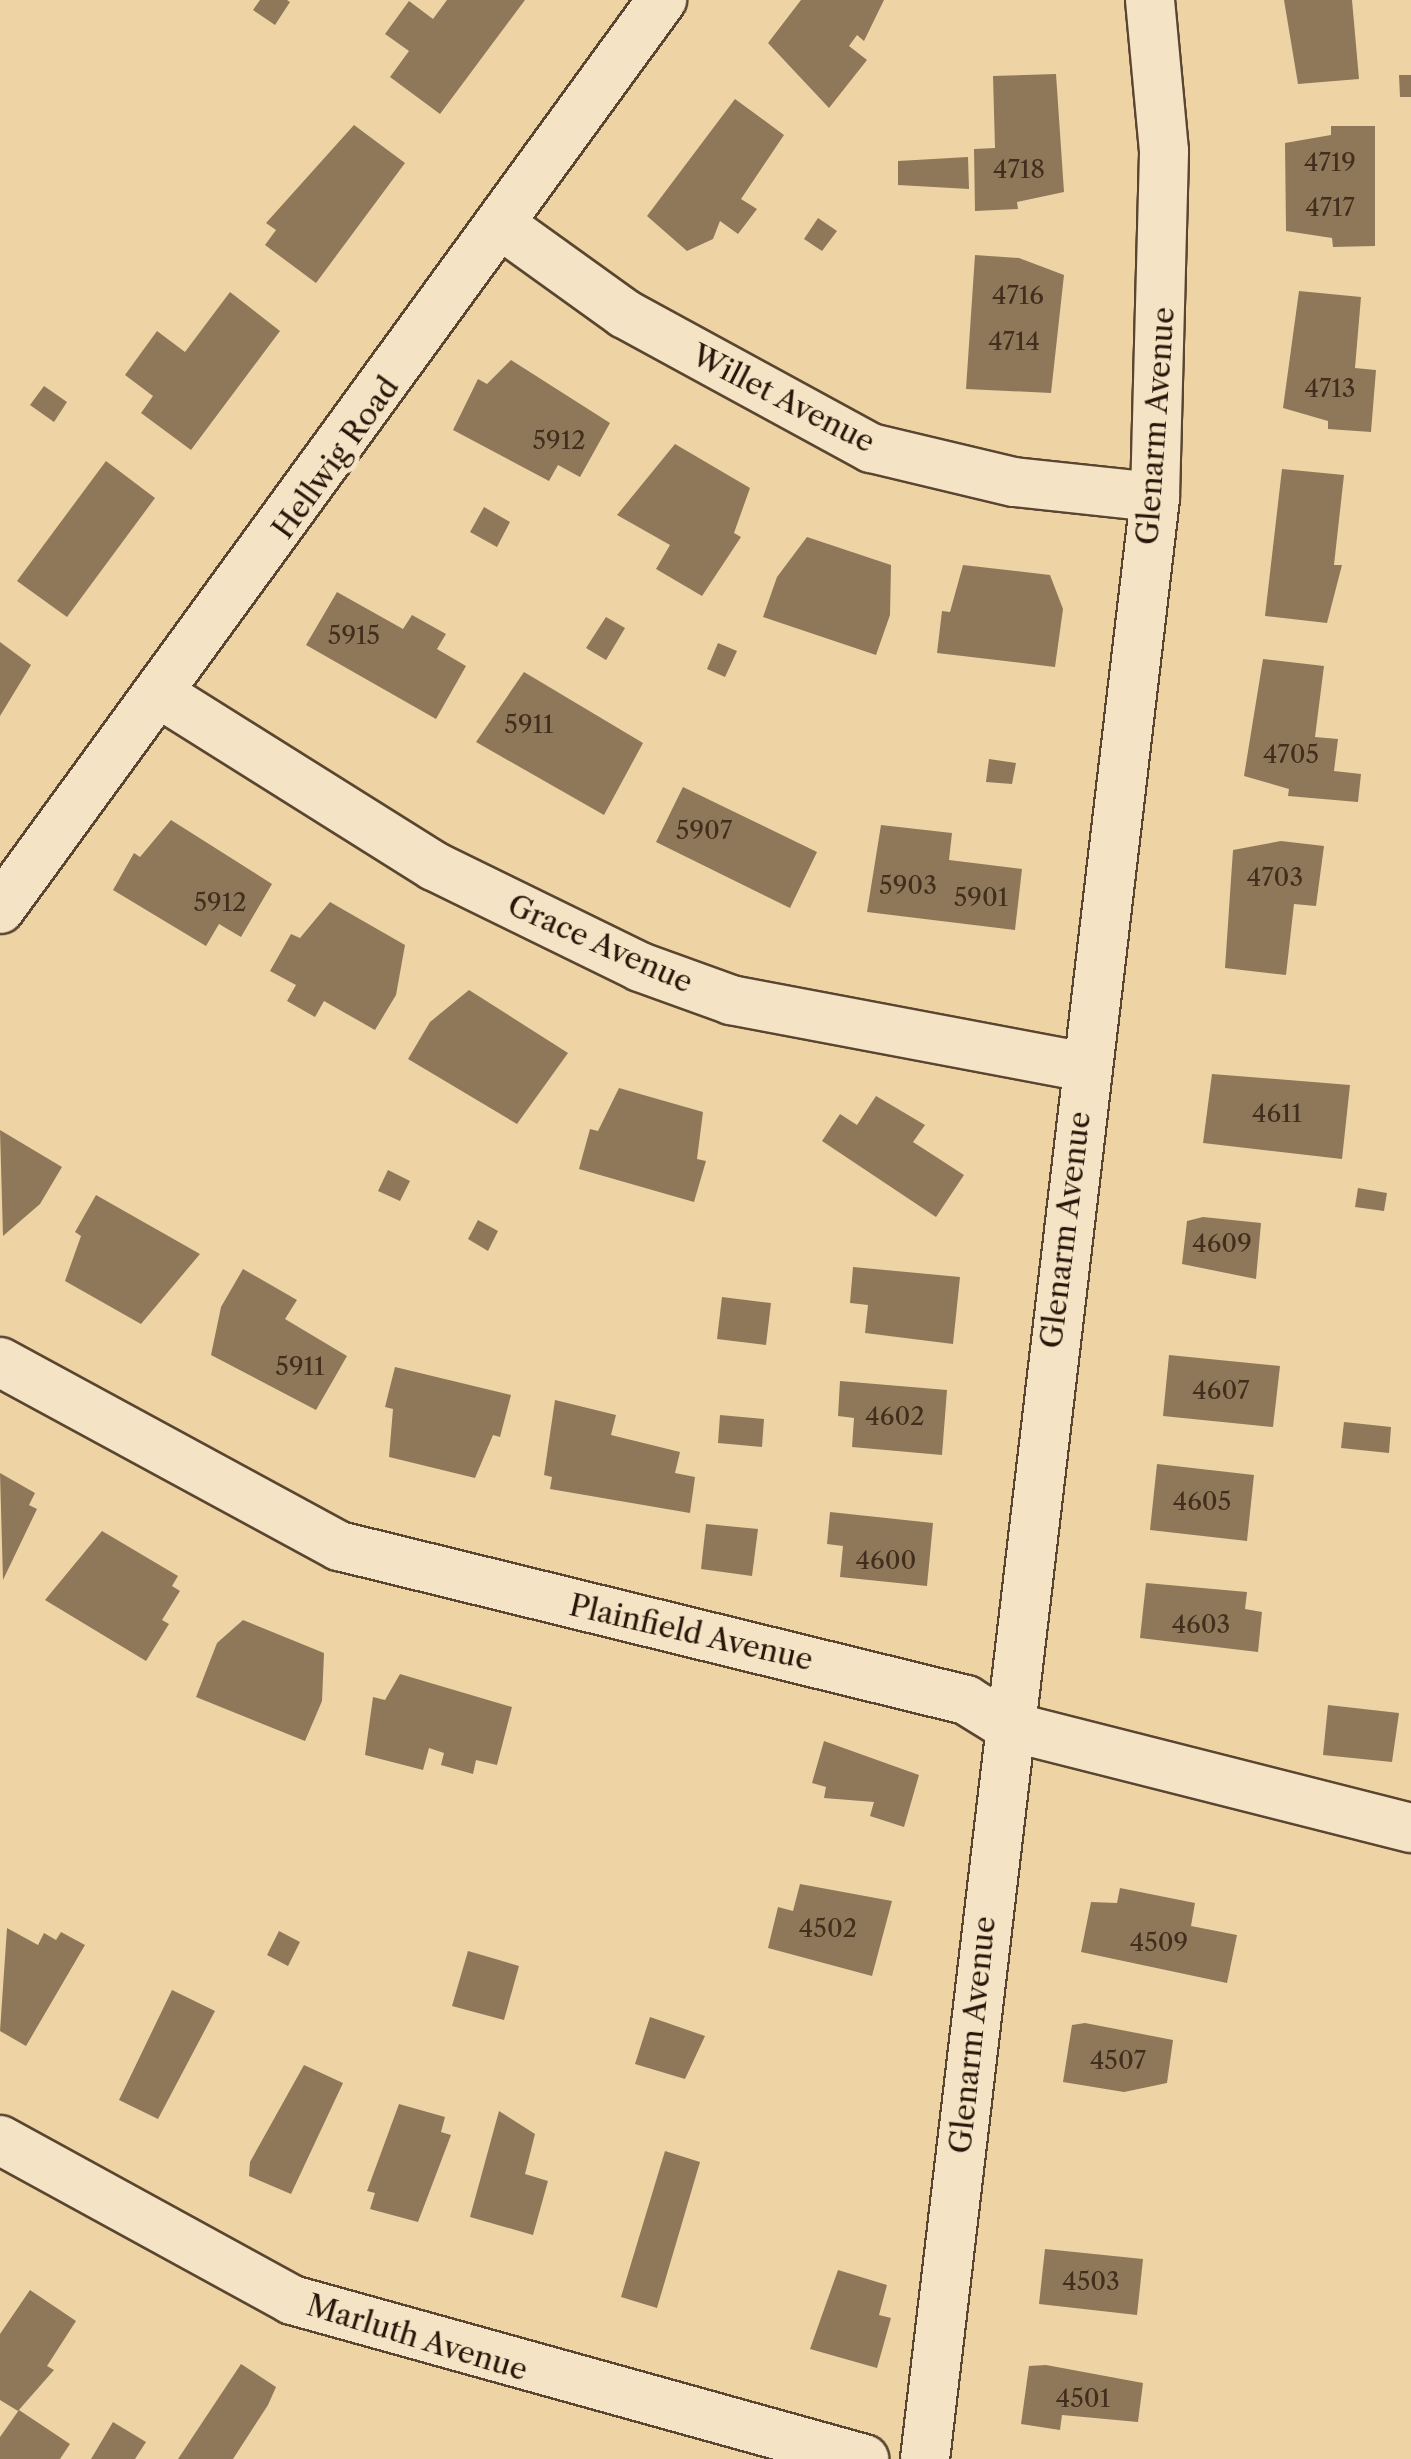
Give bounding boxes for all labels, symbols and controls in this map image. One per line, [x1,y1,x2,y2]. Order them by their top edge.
house number: 4719 [1304,148,1356,178]
house number: 4718 [993,155,1045,185]
house number: 4717 [1305,193,1355,223]
house number: 4716 [992,281,1044,311]
street label: Glenarm Avenue [1130,305,1182,547]
house number: 4714 [988,327,1040,357]
street label: Willet Avenue [685,337,881,461]
street label: Hellwig Road [265,370,407,546]
house number: 4713 [1304,374,1356,404]
house number: 5912 [532,426,586,456]
house number: 5915 [328,621,380,651]
house number: 5911 [504,710,554,740]
house number: 4705 [1263,740,1319,770]
house number: 5907 [676,816,732,846]
house number: 4703 [1247,863,1303,893]
house number: 5903 [879,871,937,901]
house number: 5901 [954,883,1008,913]
street label: Grace Avenue [501,887,699,1001]
house number: 5912 [193,888,247,918]
house number: 4611 [1252,1099,1302,1129]
street label: Glenarm Avenue [1034,1109,1098,1351]
house number: 4609 [1192,1229,1252,1259]
house number: 5911 [275,1352,325,1382]
house number: 4607 [1192,1376,1250,1406]
house number: 4602 [865,1402,925,1432]
house number: 4605 [1173,1487,1231,1517]
house number: 4600 [856,1546,916,1576]
street label: Plainfield Avenue [565,1587,817,1679]
house number: 4603 [1172,1610,1230,1640]
house number: 4502 [799,1914,857,1944]
street label: Glenarm Avenue [943,1914,1003,2156]
house number: 4509 [1130,1928,1188,1958]
house number: 4507 [1090,2046,1146,2076]
house number: 4503 [1062,2267,1120,2297]
street label: Marluth Avenue [302,2287,532,2389]
house number: 4501 [1056,2384,1110,2414]

